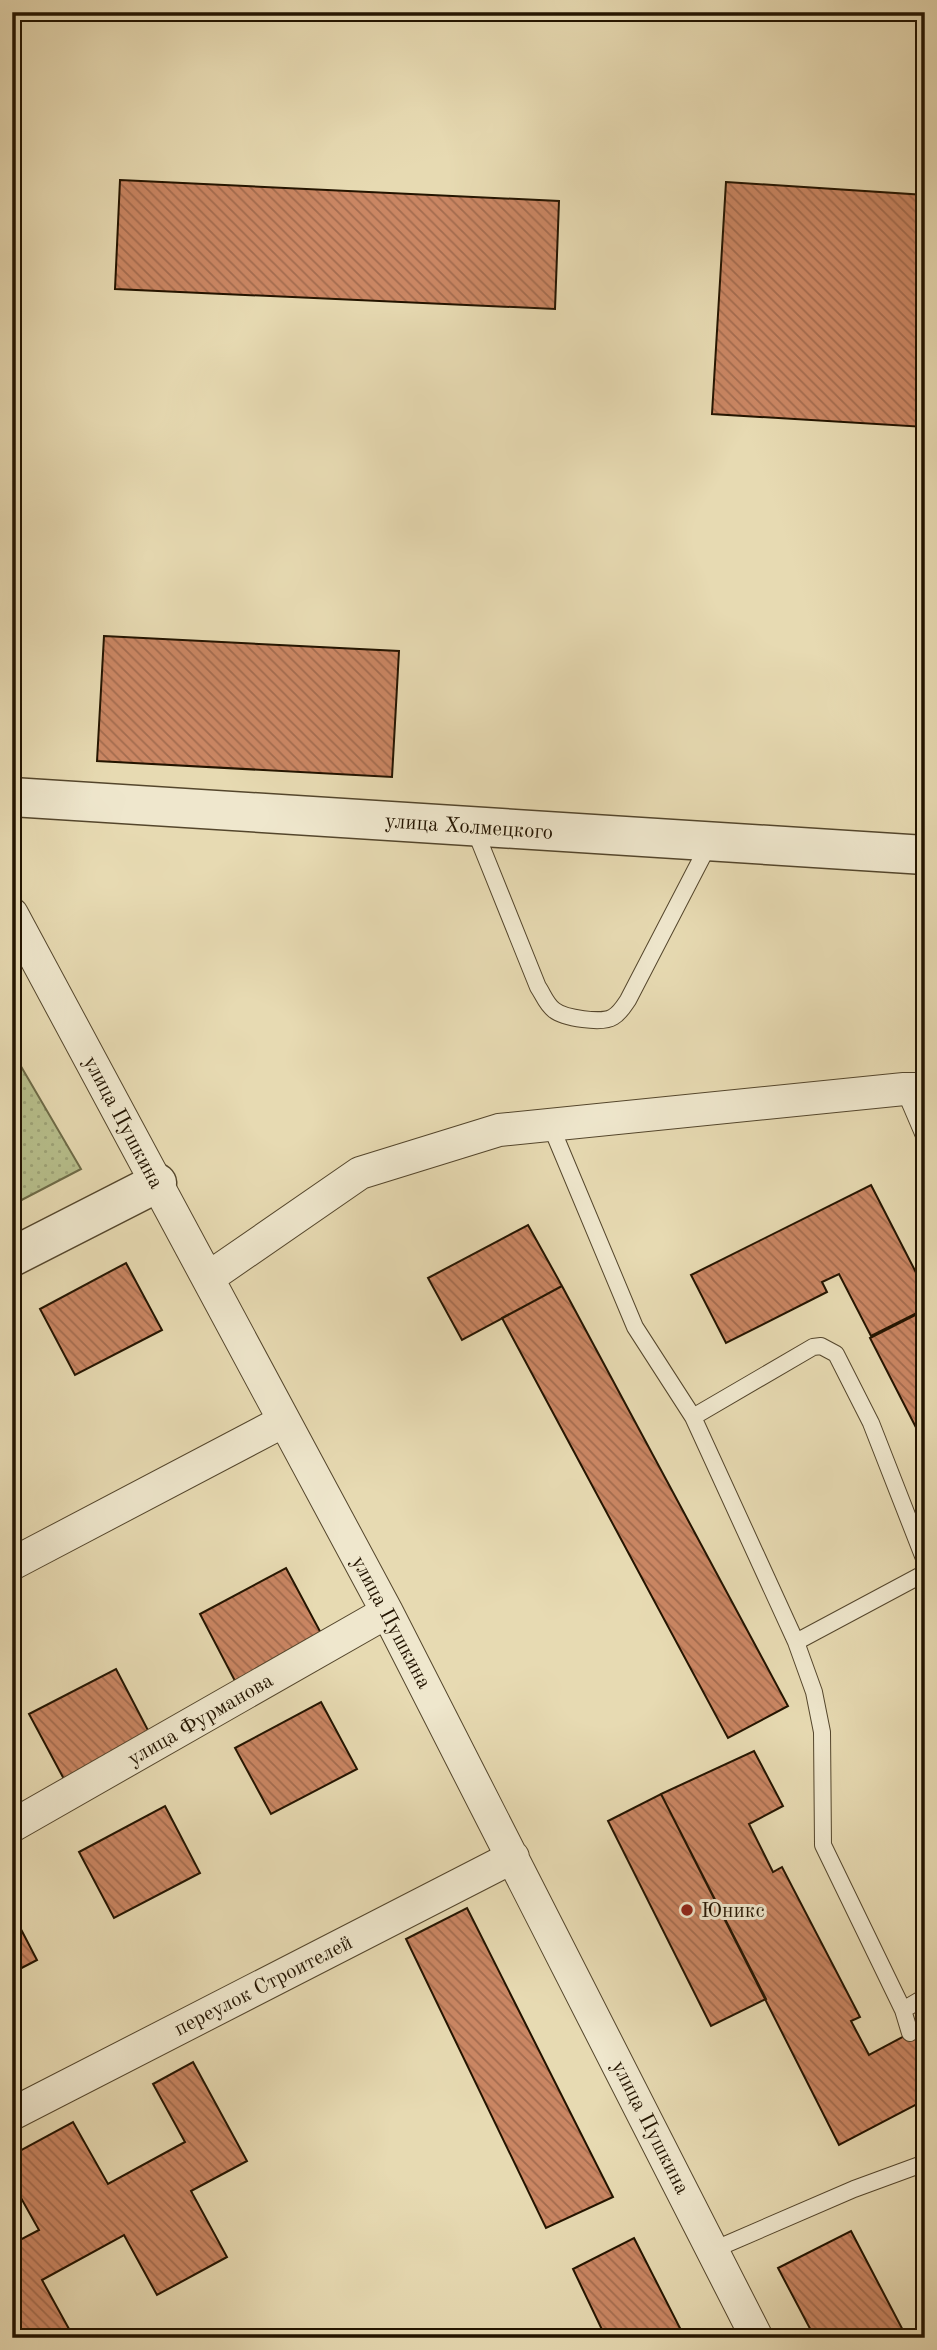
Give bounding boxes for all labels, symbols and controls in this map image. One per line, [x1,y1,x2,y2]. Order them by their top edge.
street label: улица Холмецкого [384,811,554,844]
street label: улица Пушкина [79,1053,166,1193]
street label: улица Пушкина [347,1553,434,1693]
street label: улица Фурманова [124,1670,277,1770]
place label: Юникс [701,1901,765,1922]
marker: Юникс [679,1902,695,1918]
street label: переулок Строителей [171,1932,356,2040]
street label: улица Пушкина [607,2057,692,2198]

